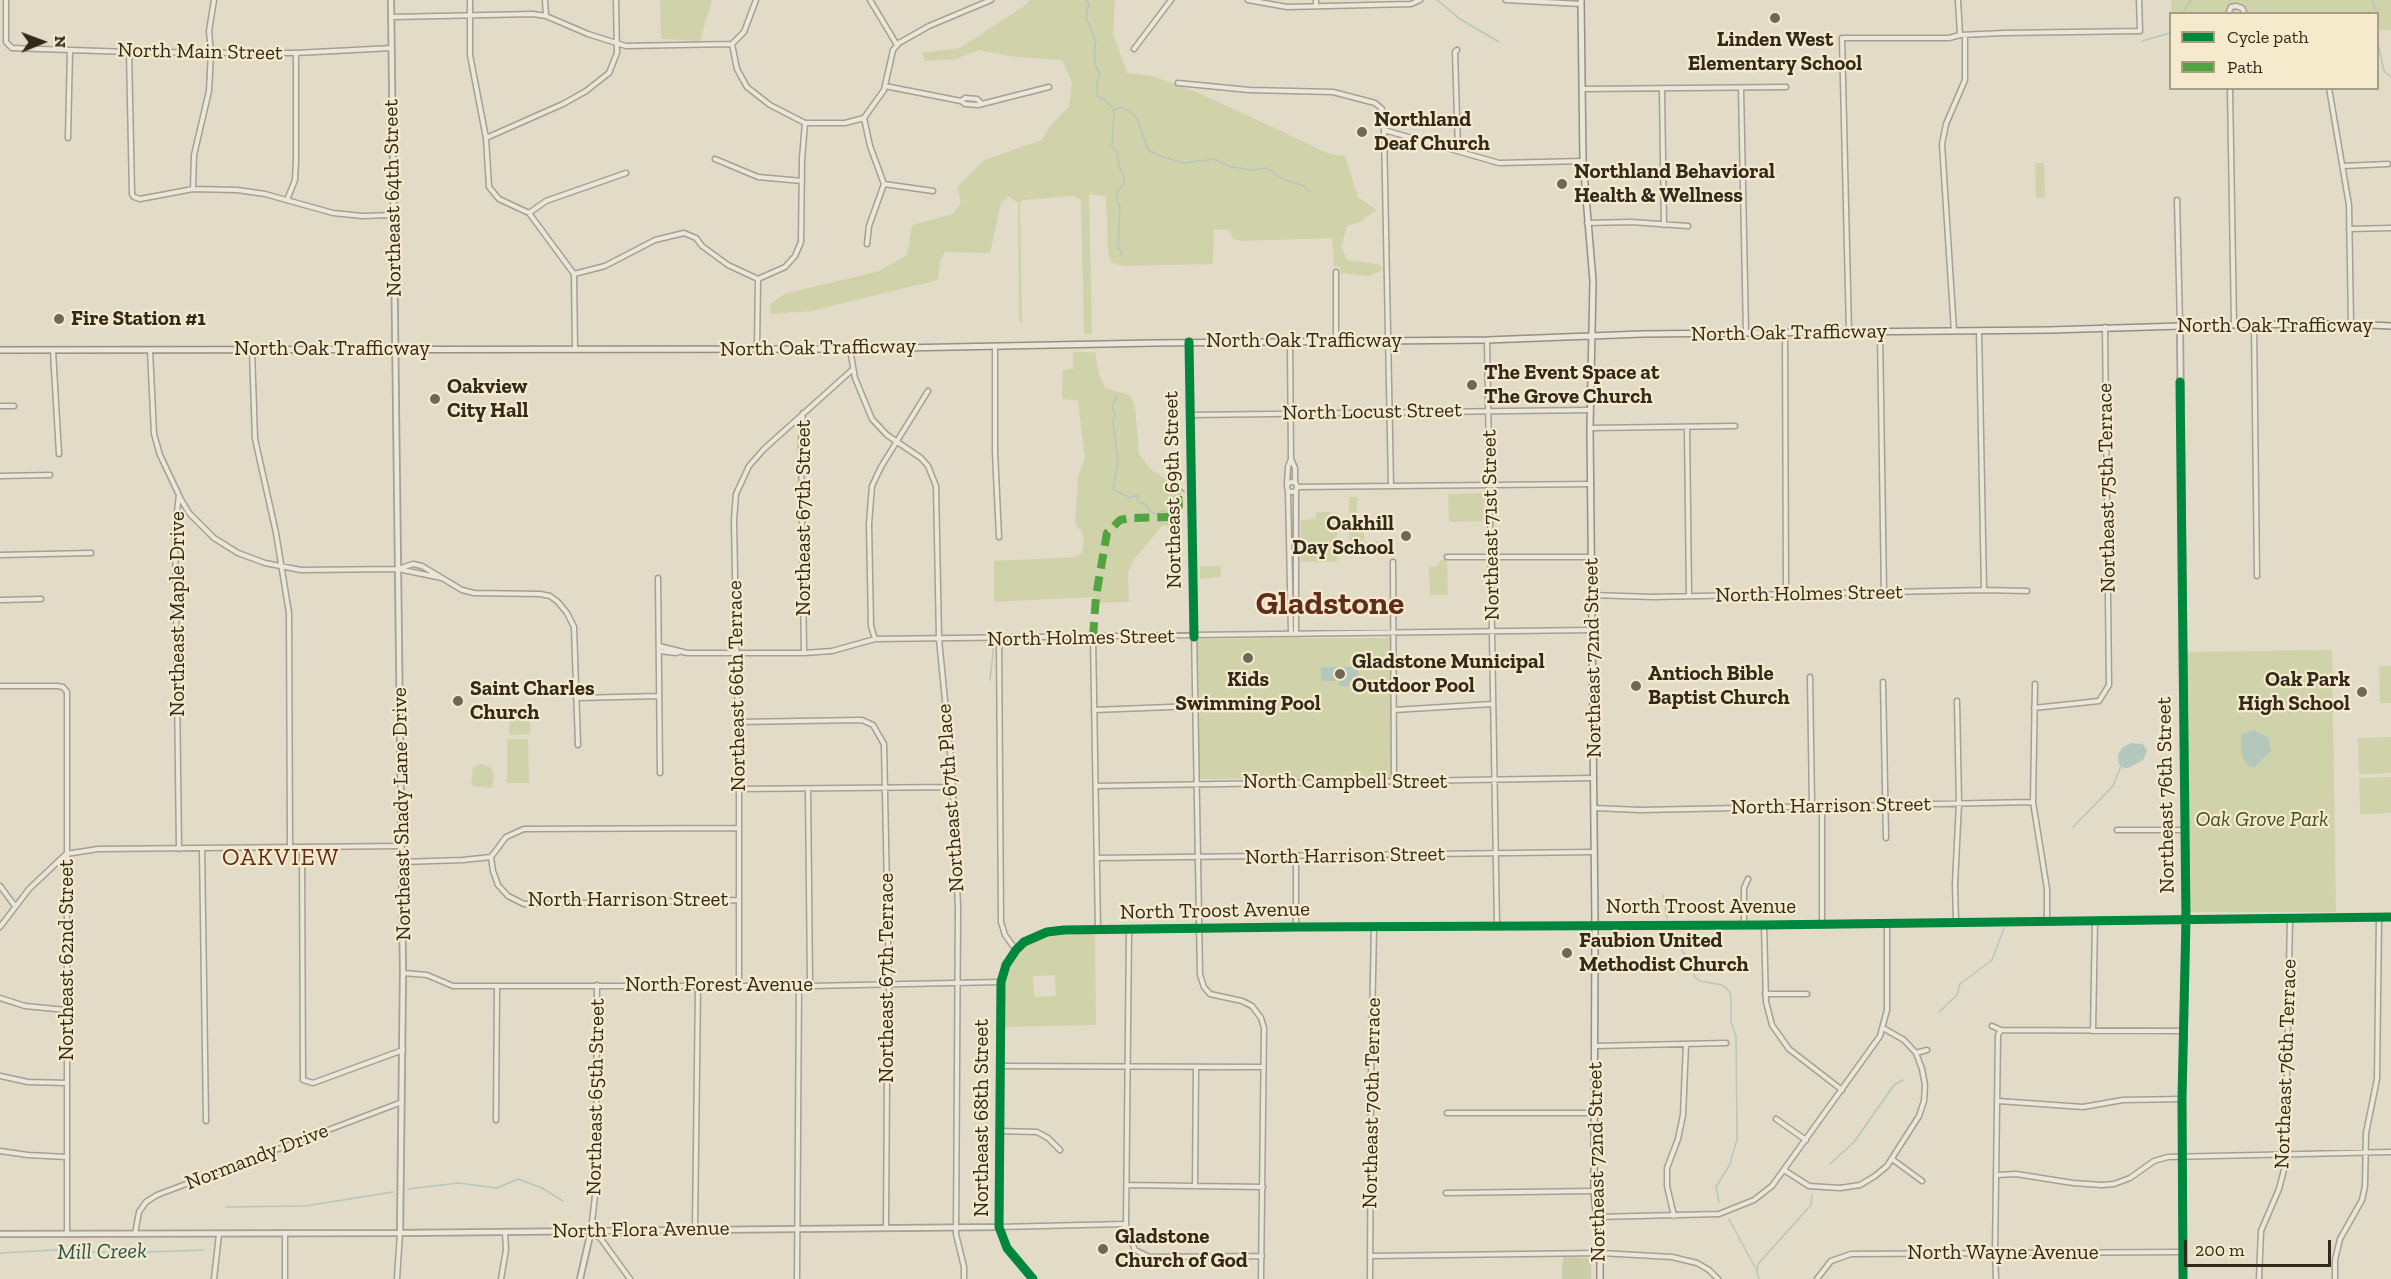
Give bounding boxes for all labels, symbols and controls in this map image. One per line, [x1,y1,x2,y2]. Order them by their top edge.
marker: Linden West Elementary School [1768,11,1782,25]
north arrow [12,12,72,72]
legend [2169,12,2379,90]
text: Cycle path [2227,26,2309,48]
place label: Linden West Elementary School [1688,27,1862,77]
text: N [51,35,70,48]
street label: North Main Street [117,38,283,66]
text: Path [2227,56,2263,78]
street label: Northeast 64th Street [379,99,407,297]
place label: Northland Deaf Church [1374,107,1490,157]
marker: Northland Deaf Church [1355,125,1369,139]
place label: Northland Behavioral Health & Wellness [1574,159,1775,209]
marker: Northland Behavioral Health & Wellness [1555,177,1569,191]
place label: Fire Station #1 [71,306,206,332]
marker: Fire Station #1 [52,312,66,326]
street label: North Oak Trafficway [2177,313,2373,339]
street label: North Oak Trafficway [1691,319,1887,347]
street label: North Oak Trafficway [1206,328,1402,354]
street label: North Oak Trafficway [720,334,916,362]
street label: North Oak Trafficway [234,336,430,362]
place label: The Event Space at The Grove Church [1484,360,1659,410]
place label: Oakview City Hall [447,374,528,424]
marker: The Event Space at The Grove Church [1465,378,1479,392]
street label: Northeast 75th Terrace [2093,383,2121,593]
street label: Northeast 69th Street [1159,391,1187,589]
marker: Oakview City Hall [428,392,442,406]
street label: North Locust Street [1282,398,1462,426]
street label: Northeast 67th Street [791,420,817,616]
street label: Northeast 71st Street [1477,429,1505,621]
street label: Northeast Maple Drive [165,511,191,717]
place label: Oakhill Day School [1292,511,1394,561]
marker: Oakhill Day School [1399,529,1413,543]
street label: Northeast 72nd Street [1579,558,1607,758]
street label: Northeast 66th Terrace [723,580,751,792]
street label: North Holmes Street [1715,580,1903,608]
district label: Gladstone [1256,585,1404,625]
street label: North Holmes Street [987,624,1175,652]
place label: Gladstone Municipal Outdoor Pool [1352,649,1545,699]
marker: Kids Swimming Pool [1241,651,1255,665]
place label: Antioch Bible Baptist Church [1648,661,1790,711]
place label: Kids Swimming Pool [1175,667,1321,717]
marker: Gladstone Municipal Outdoor Pool [1333,667,1347,681]
place label: Oak Park High School [2238,667,2350,717]
place label: Saint Charles Church [470,676,595,726]
marker: Antioch Bible Baptist Church [1629,679,1643,693]
marker: Oak Park High School [2355,685,2369,699]
street label: Northeast Shady Lane Drive [387,687,417,941]
marker: Saint Charles Church [451,694,465,708]
street label: Northeast 76th Street [2152,696,2180,894]
street label: Northeast 67th Place [932,703,970,893]
street label: North Campbell Street [1243,769,1447,795]
street label: North Harrison Street [1731,792,1931,820]
park label: Oak Grove Park [2196,807,2328,833]
street label: North Harrison Street [1245,842,1445,870]
district label: OAKVIEW [222,844,340,872]
street label: Northeast 62nd Street [54,859,80,1061]
street label: Northeast 67th Terrace [874,873,900,1083]
street label: North Harrison Street [528,887,728,913]
street label: North Troost Avenue [1606,894,1796,920]
street label: North Troost Avenue [1120,897,1310,925]
place label: Faubion United Methodist Church [1579,928,1749,978]
marker: Faubion United Methodist Church [1560,946,1574,960]
street label: Northeast 76th Terrace [2270,959,2302,1169]
street label: North Forest Avenue [625,972,813,998]
street label: Northeast 70th Terrace [1358,997,1386,1209]
street label: Northeast 65th Street [582,998,610,1196]
street label: Northeast 68th Street [969,1019,995,1217]
street label: Northeast 72nd Street [1583,1062,1611,1262]
street label: Normandy Drive [182,1118,332,1196]
street label: North Flora Avenue [552,1216,730,1244]
place label: Gladstone Church of God [1115,1224,1248,1274]
scale bar [2187,1228,2334,1266]
water label: Mill Creek [57,1238,147,1266]
text: 200 m [2195,1239,2245,1261]
street label: North Wayne Avenue [1907,1240,2099,1266]
marker: Gladstone Church of God [1096,1242,1110,1256]

